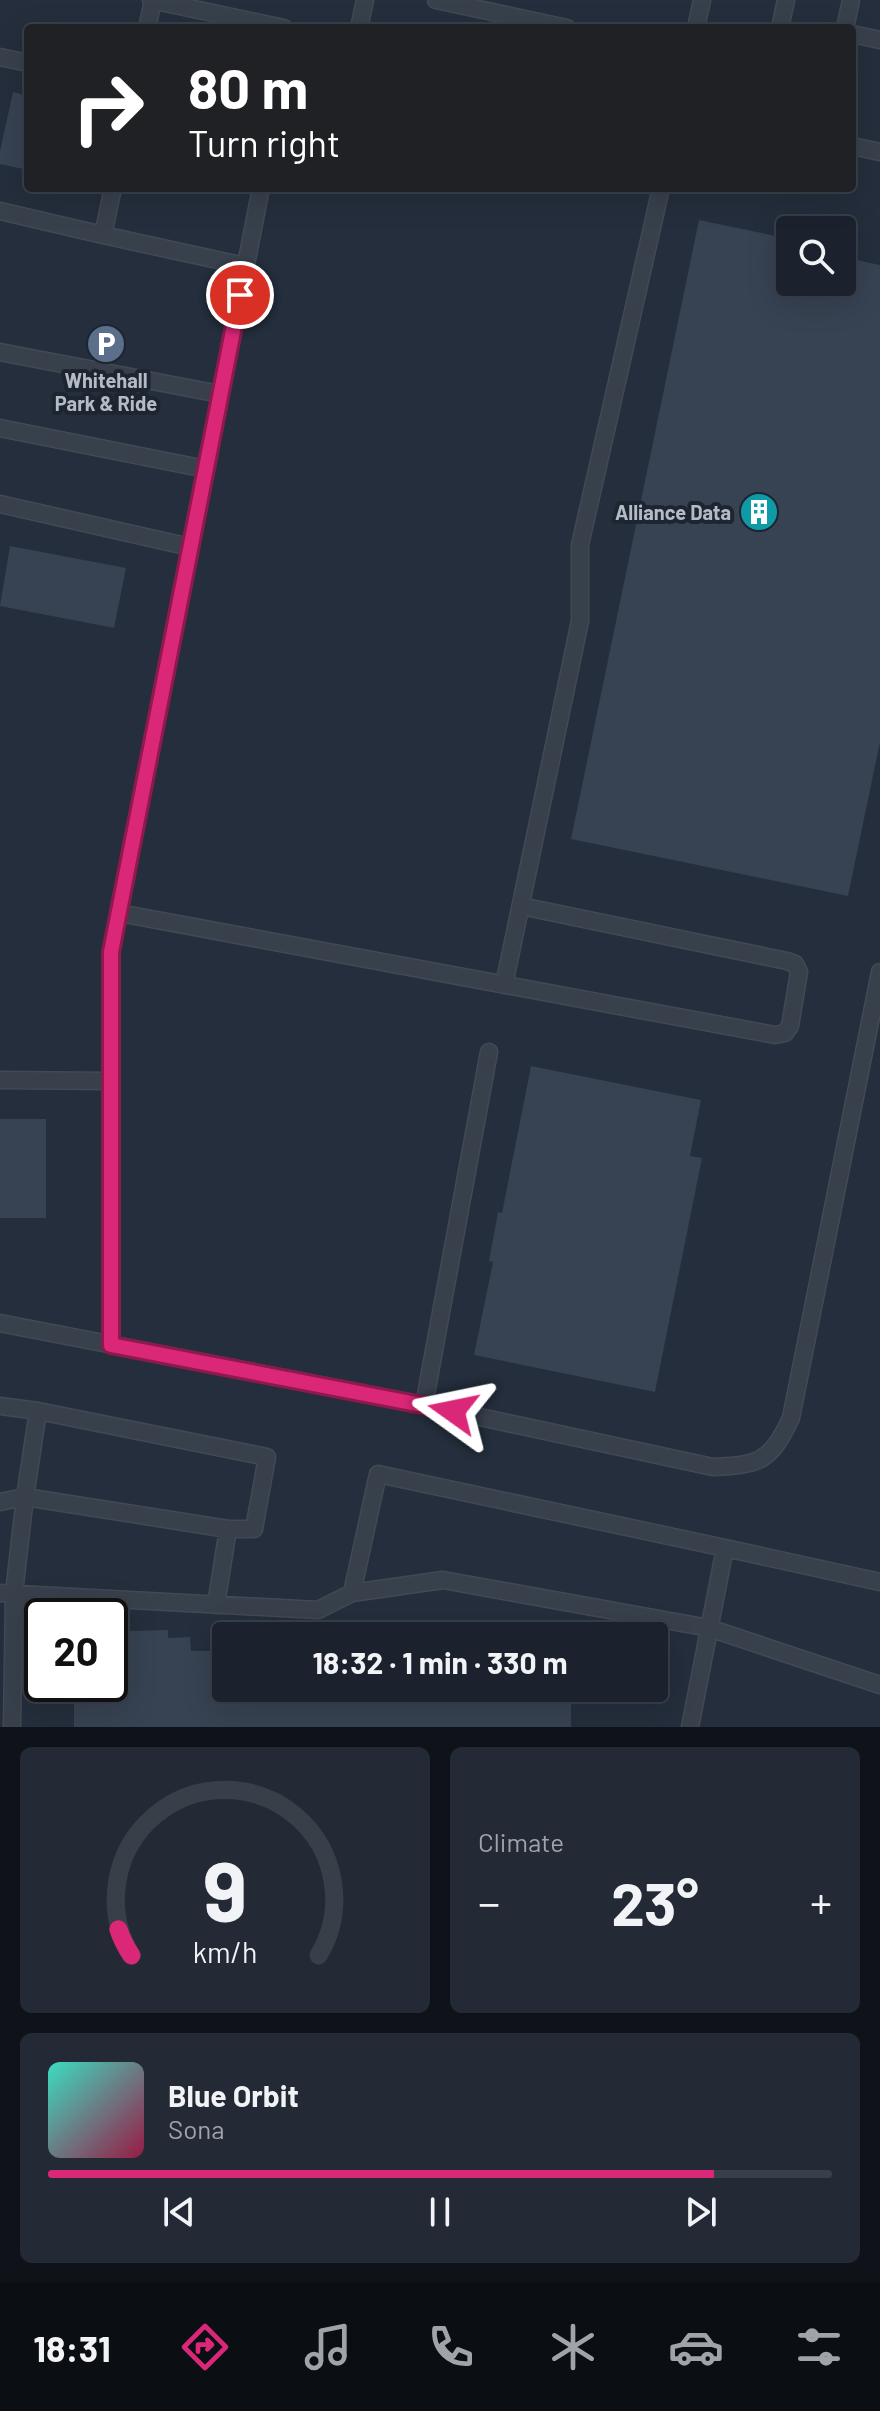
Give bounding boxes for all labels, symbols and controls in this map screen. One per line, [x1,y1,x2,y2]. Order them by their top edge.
text: 80 m [188,53,308,120]
icon: right [56,56,160,160]
text: Turn right [188,121,340,164]
map controls [776,216,856,296]
button: search [776,216,856,296]
pin [206,261,274,329]
icon: arrive [218,273,262,317]
parking icon: Whitehall Park & Ride [85,323,127,365]
place label: Whitehall Park & Ride [55,368,157,415]
building icon: Alliance Data [738,491,780,533]
place label: Alliance Data [615,500,731,524]
position arrow [411,1369,495,1453]
speed limit sign: 20 [24,1598,128,1702]
text: 18:32 · 1 min · 330 m [312,1644,568,1680]
text: Climate [478,1826,564,1857]
text: 9 [203,1839,247,1939]
text: 23° [611,1866,699,1938]
text: − [478,1875,500,1928]
text: + [810,1875,832,1928]
text: km/h [193,1934,257,1969]
text: Blue Orbit [168,2077,299,2113]
text: Sona [168,2113,225,2144]
icon: previous [157,2190,201,2234]
icon: pause [418,2190,462,2234]
icon: next [679,2190,723,2234]
icon: directions [177,2319,233,2375]
icon: music [300,2319,356,2375]
icon: phone [423,2319,479,2375]
icon: climate [545,2319,601,2375]
icon: car [668,2319,724,2375]
icon: filters [791,2319,847,2375]
text: 18:31 [33,2326,111,2369]

